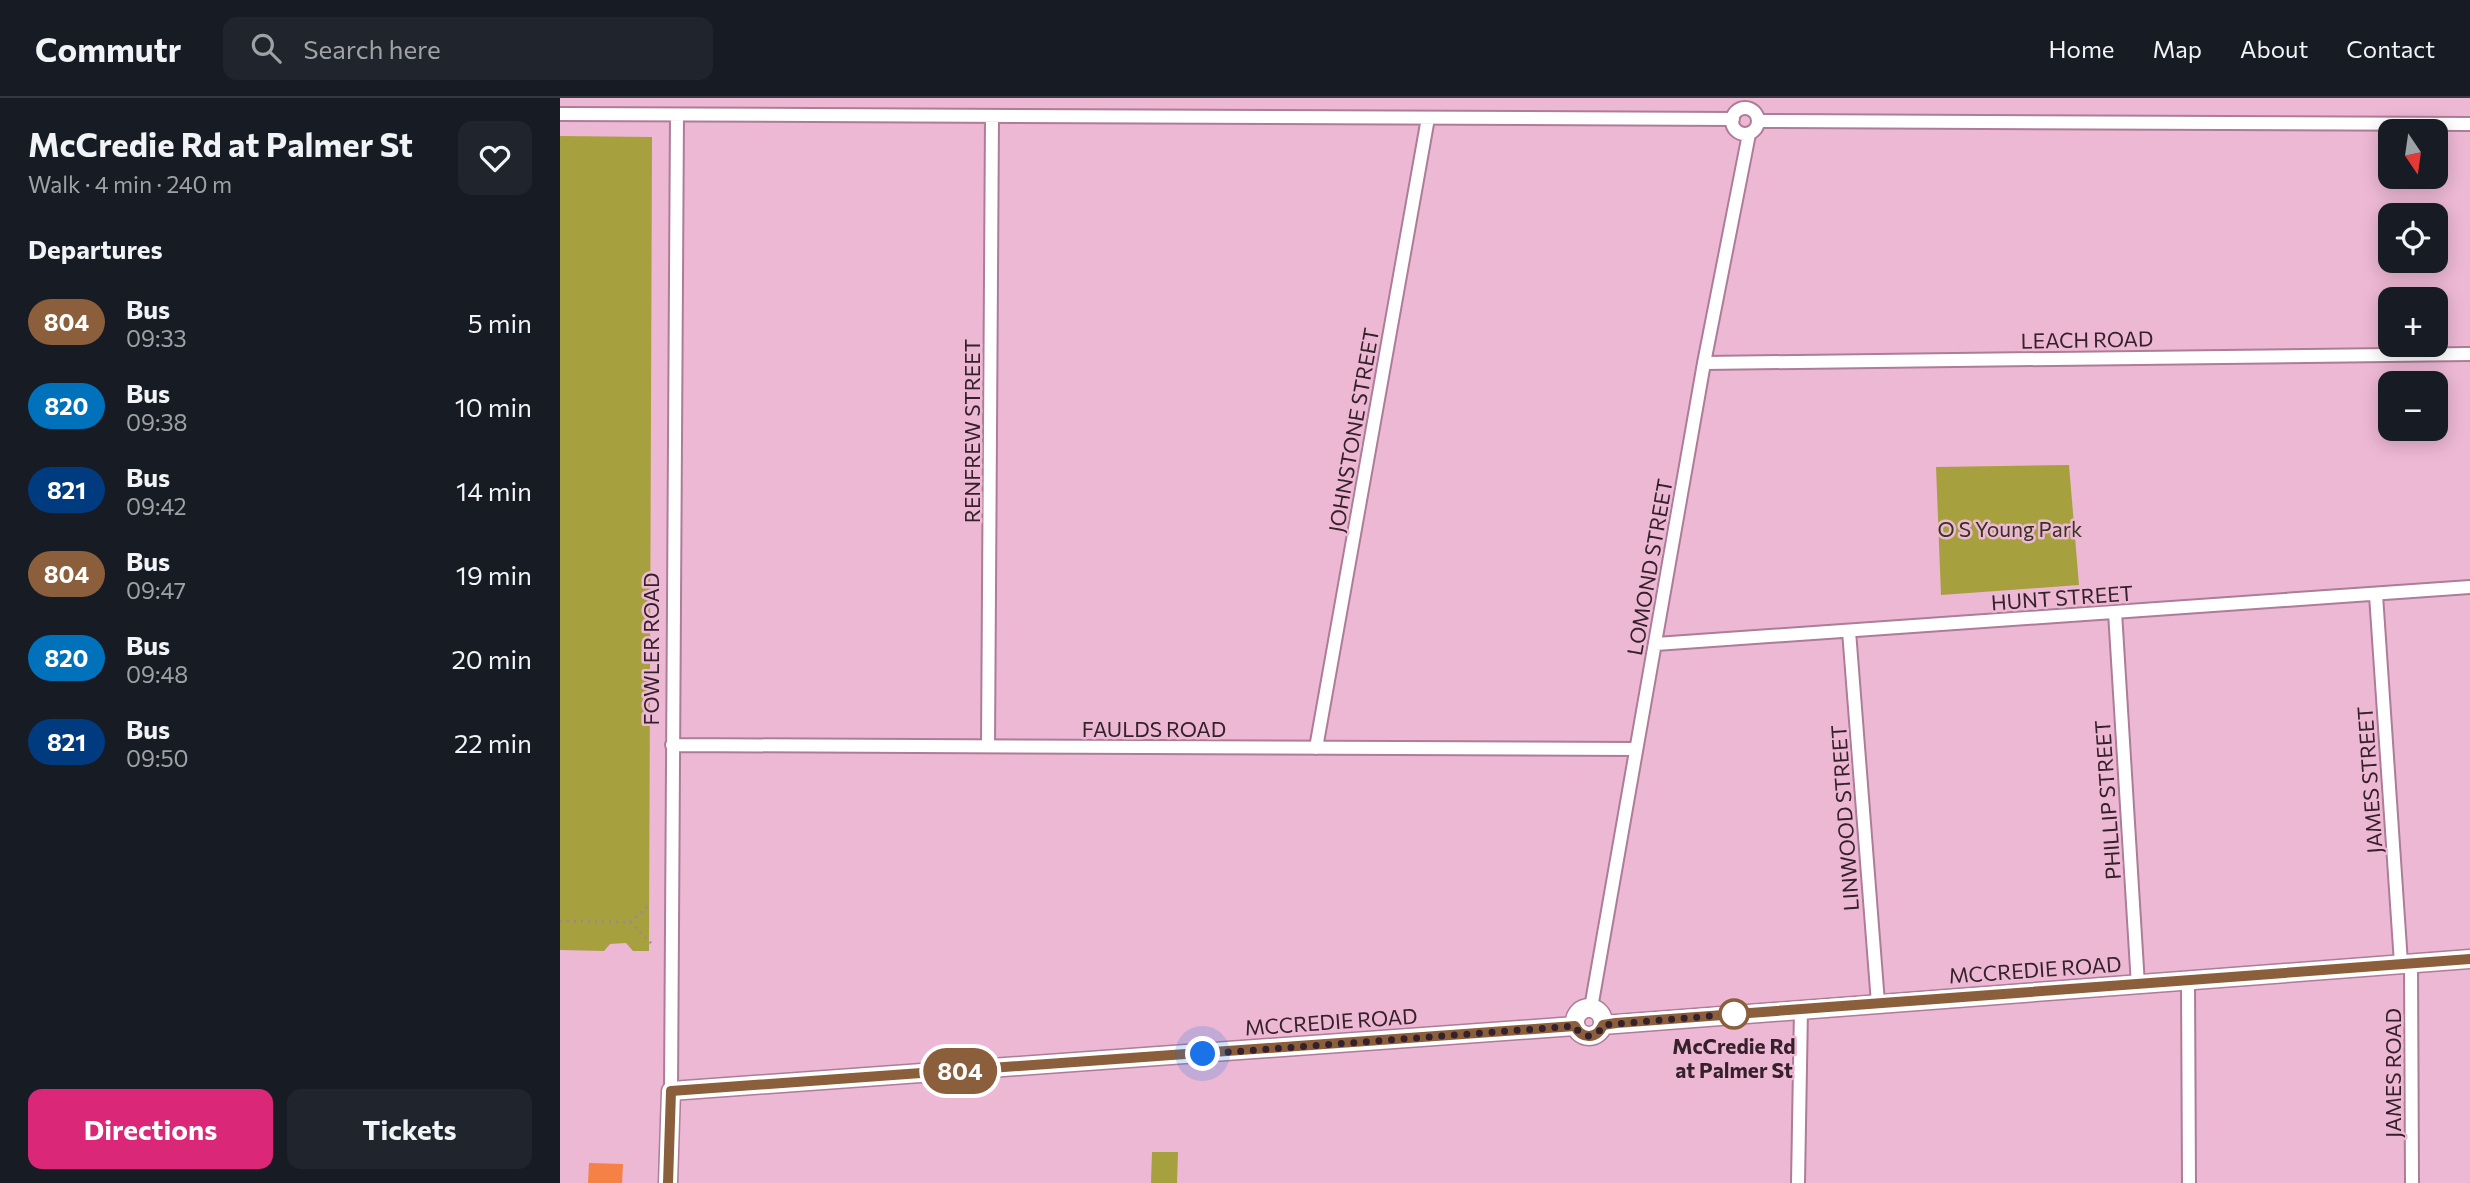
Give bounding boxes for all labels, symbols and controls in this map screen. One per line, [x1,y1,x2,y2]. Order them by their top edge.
search box [223,17,713,80]
text: Commutr [35,28,181,69]
icon: search [247,29,285,67]
text: Search here [303,33,441,64]
text: Home [2049,34,2115,63]
text: Map [2153,34,2202,63]
text: About [2240,34,2308,63]
text: Contact [2346,34,2435,63]
north arrow [2378,119,2448,189]
map controls [2378,119,2448,441]
button: heart [458,121,532,195]
text: McCredie Rd at Palmer St [28,123,413,164]
text: Walk · 4 min · 240 m [28,170,232,198]
button: locate [2378,203,2448,273]
text: Departures [28,233,163,264]
button: + [2378,287,2448,357]
text: Bus [126,293,170,324]
text: 804 [44,307,89,336]
text: 5 min [468,307,532,338]
text: 09:33 [126,324,187,352]
street label: LEACH ROAD [2020,325,2154,353]
street label: JOHNSTONE STREET [1323,326,1383,534]
street label: RENFREW STREET [959,339,984,523]
button: − [2378,371,2448,441]
text: Bus [126,377,170,408]
text: 820 [44,391,89,420]
text: 10 min [455,391,532,422]
text: 09:38 [126,408,187,436]
text: Bus [126,461,170,492]
text: 821 [47,475,86,504]
text: 14 min [456,475,532,506]
street label: LOMOND STREET [1621,477,1677,657]
text: 09:42 [126,492,187,520]
park label: O S Young Park [1938,516,2082,541]
text: Bus [126,545,170,576]
text: 804 [44,559,89,588]
text: 19 min [456,559,532,590]
street label: FOWLER ROAD [638,573,663,725]
text: 09:47 [126,576,186,604]
street label: HUNT STREET [1990,580,2134,614]
text: Bus [126,629,170,660]
text: 820 [44,643,89,672]
text: 20 min [451,643,532,674]
text: 09:48 [126,660,188,688]
street label: JAMES STREET [2351,706,2387,854]
text: Bus [126,713,170,744]
street label: FAULDS ROAD [1082,716,1226,741]
street label: PHILLIP STREET [2089,719,2125,881]
street label: LINWOOD STREET [1825,724,1863,912]
text: 821 [47,727,86,756]
text: 22 min [454,727,532,758]
text: 09:50 [126,744,189,772]
street label: MCCREDIE ROAD [1948,950,2122,988]
marker: McCredie Rd at Palmer St [1719,999,1749,1029]
street label: MCCREDIE ROAD [1244,1002,1418,1040]
street label: JAMES ROAD [2380,1008,2405,1138]
place label: McCredie Rd at Palmer St [1672,1033,1796,1082]
your location [1185,1036,1220,1071]
line badge: 804 [920,1048,1000,1094]
text: 804 [937,1056,983,1085]
button: Directions [28,1089,273,1169]
button: Tickets [287,1089,532,1169]

